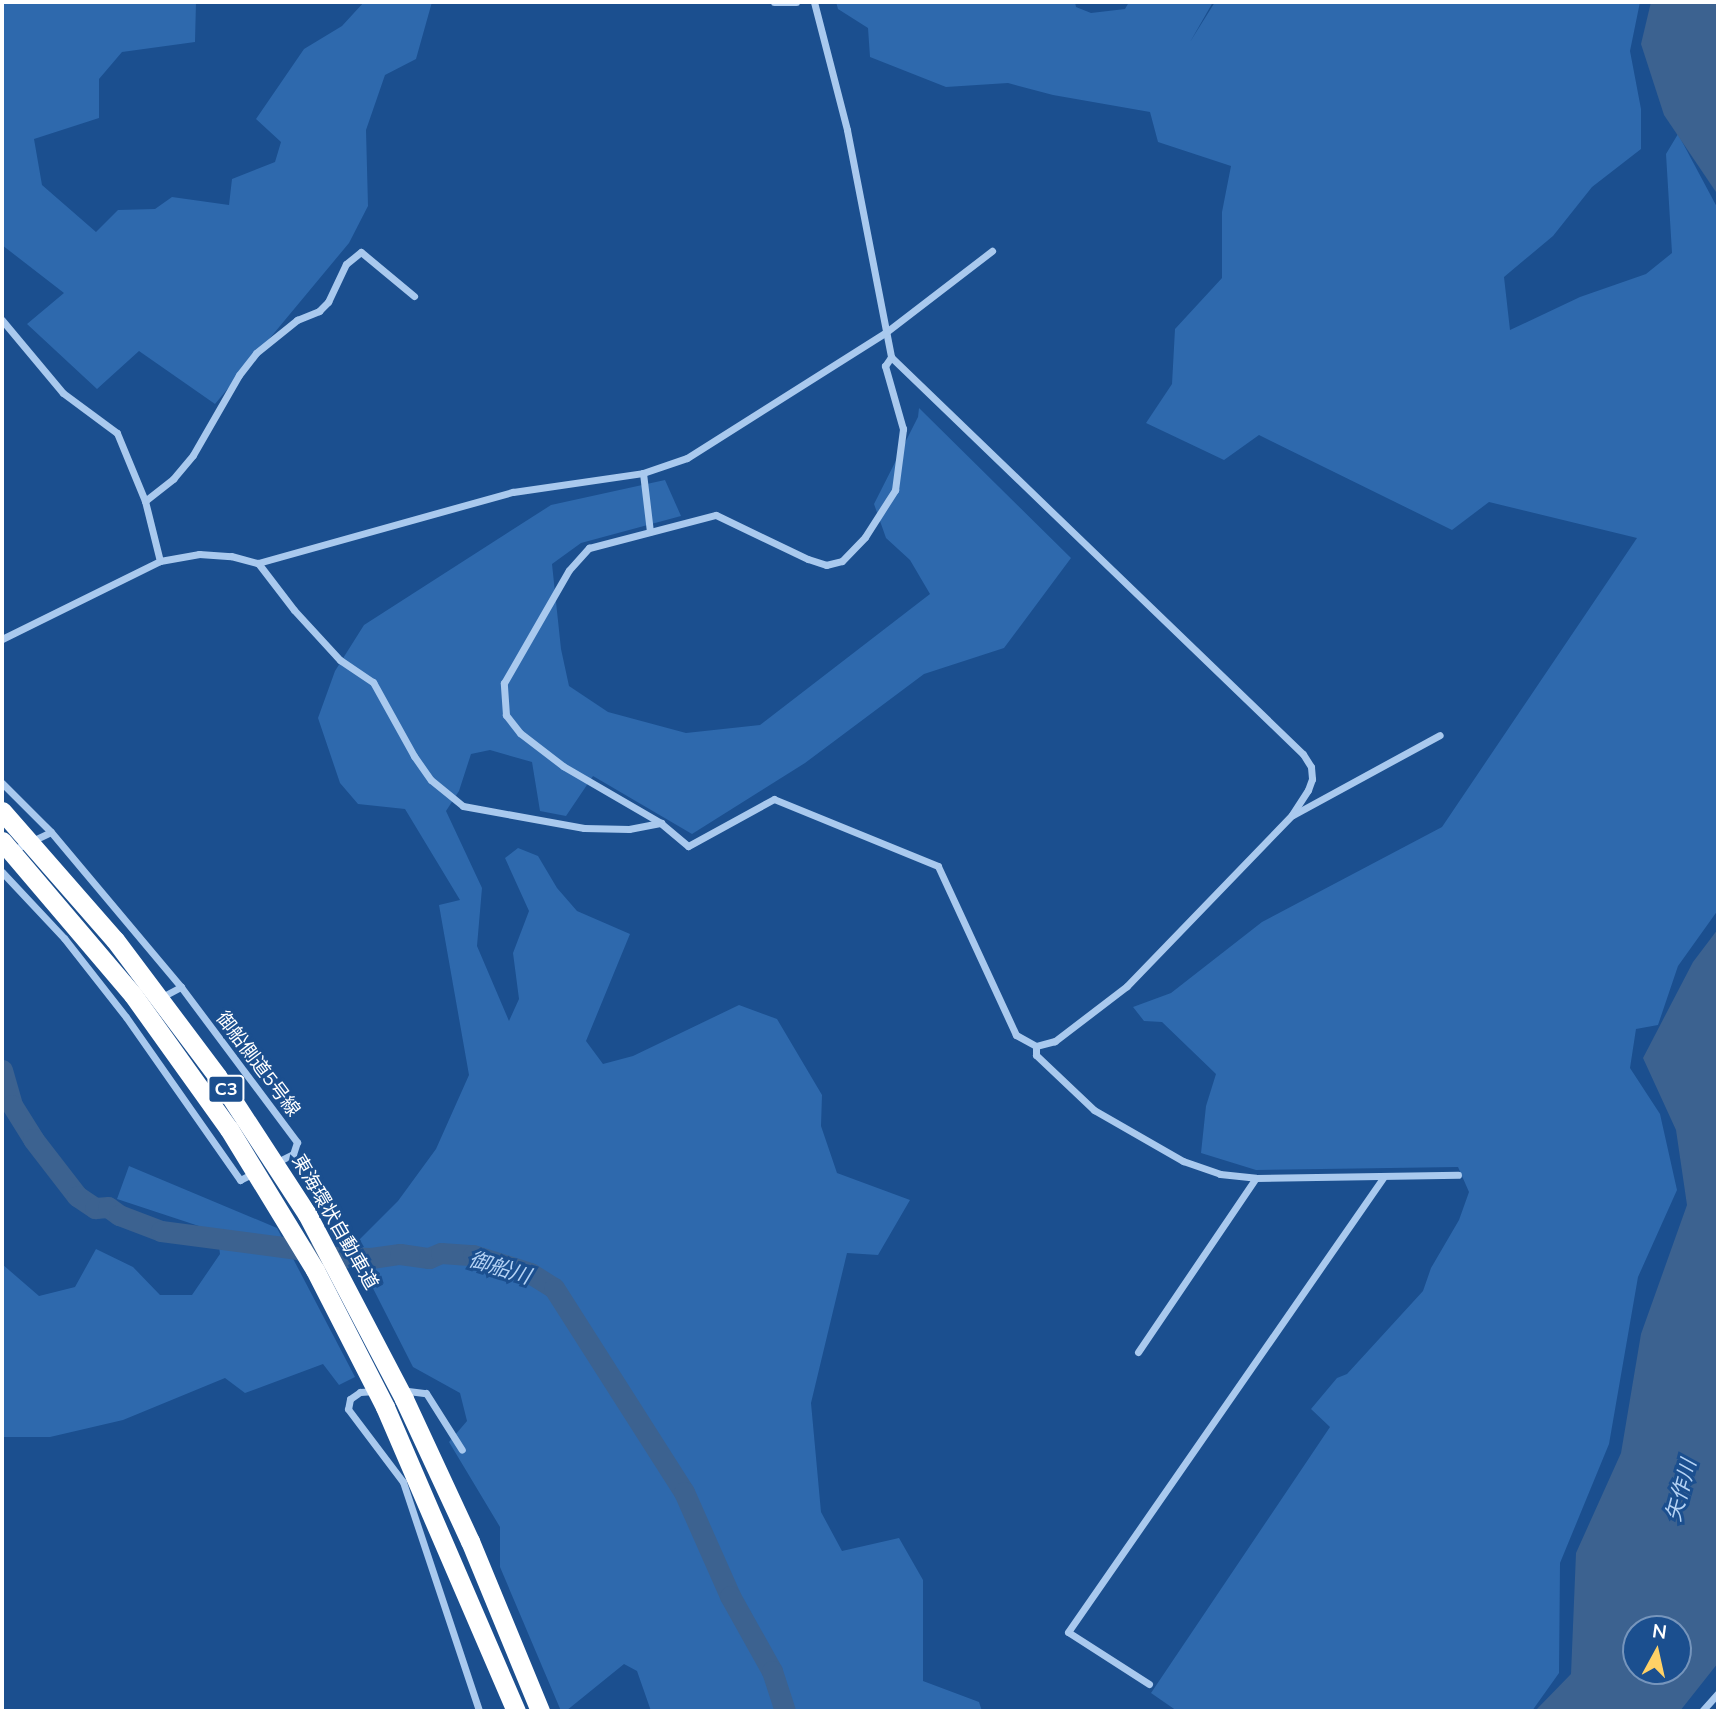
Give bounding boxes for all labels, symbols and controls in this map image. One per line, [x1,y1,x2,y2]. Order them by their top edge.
street label: 御船側道5号線 [211,1007,305,1121]
road number: C3 [207,1074,245,1104]
street label: 東海環状自動車道 [287,1150,383,1294]
water label: 御船川 [466,1246,534,1288]
water label: 矢作川 [1660,1456,1700,1524]
north arrow [1622,1615,1692,1685]
text: N [1651,1618,1668,1644]

